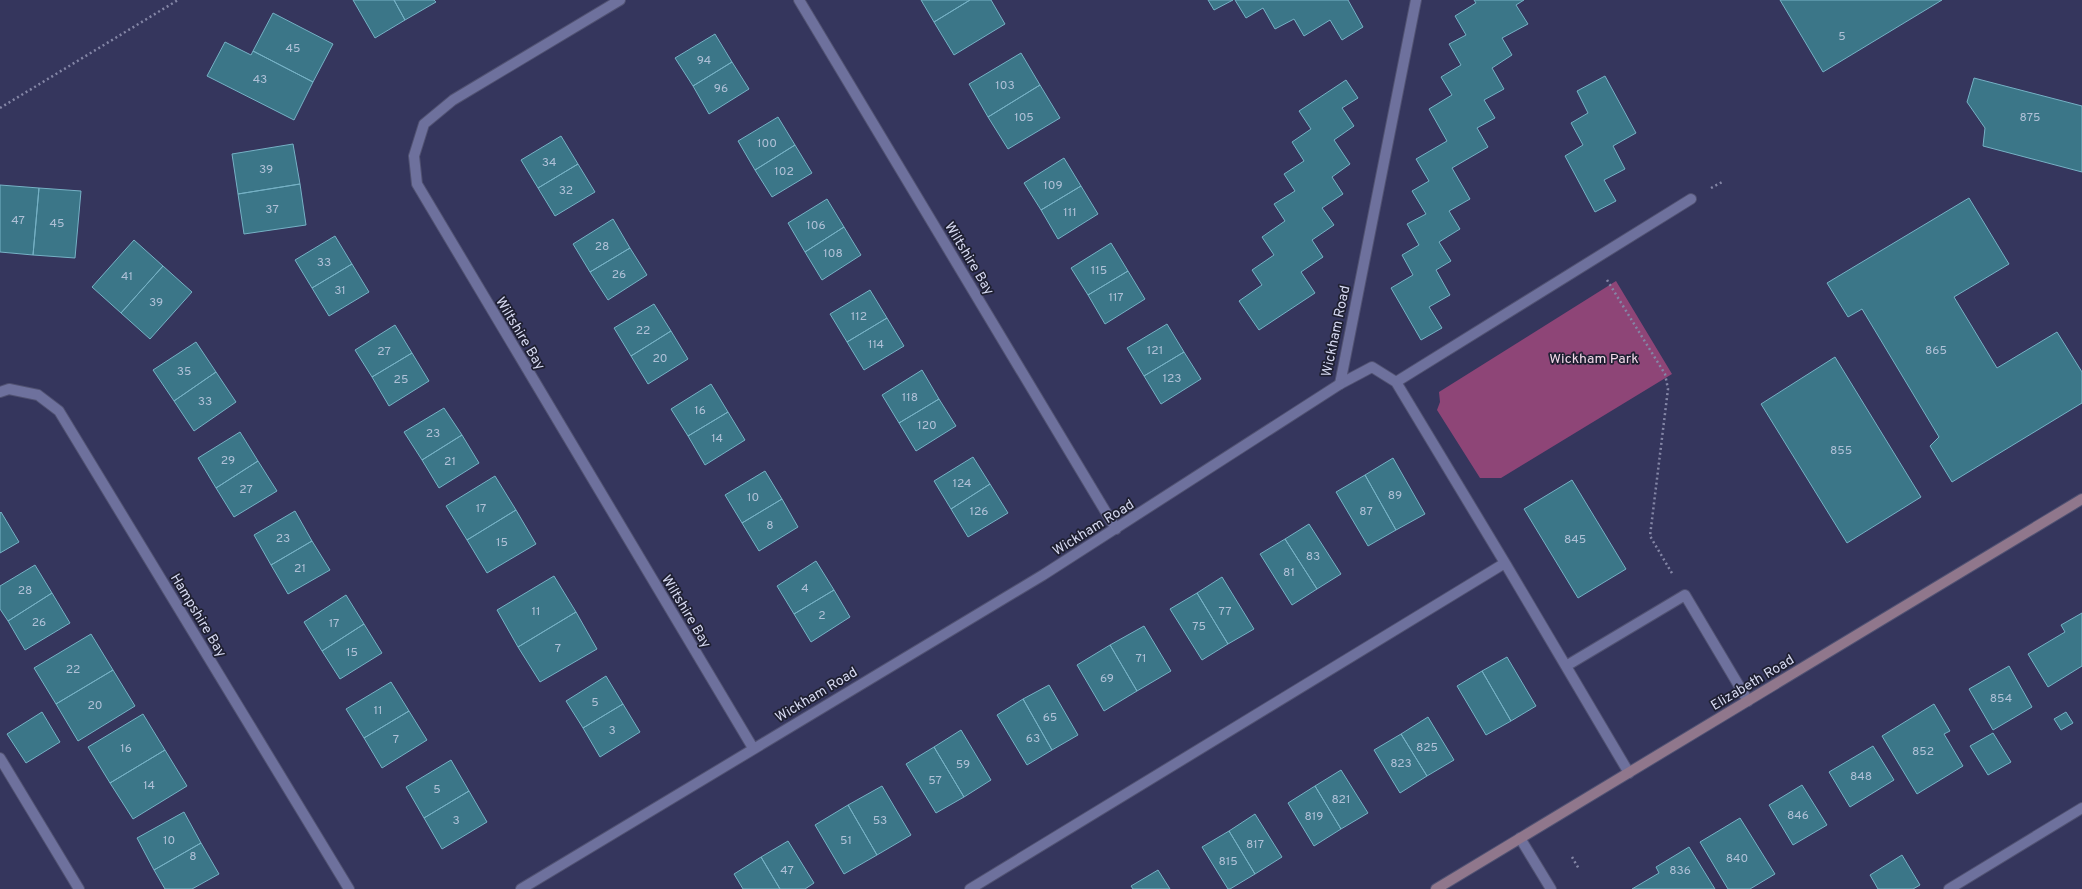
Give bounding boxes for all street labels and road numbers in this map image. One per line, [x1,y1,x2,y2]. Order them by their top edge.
street label: Wiltshire Bay [940,219,997,298]
street label: Wickham Road [1319,284,1354,378]
street label: Wiltshire Bay [491,294,548,373]
street label: Wickham Road [1050,496,1138,560]
street label: Hampshire Bay [166,571,229,661]
street label: Wiltshire Bay [657,572,714,651]
street label: Elizabeth Road [1708,652,1797,715]
street label: Wickham Road [773,664,861,726]

